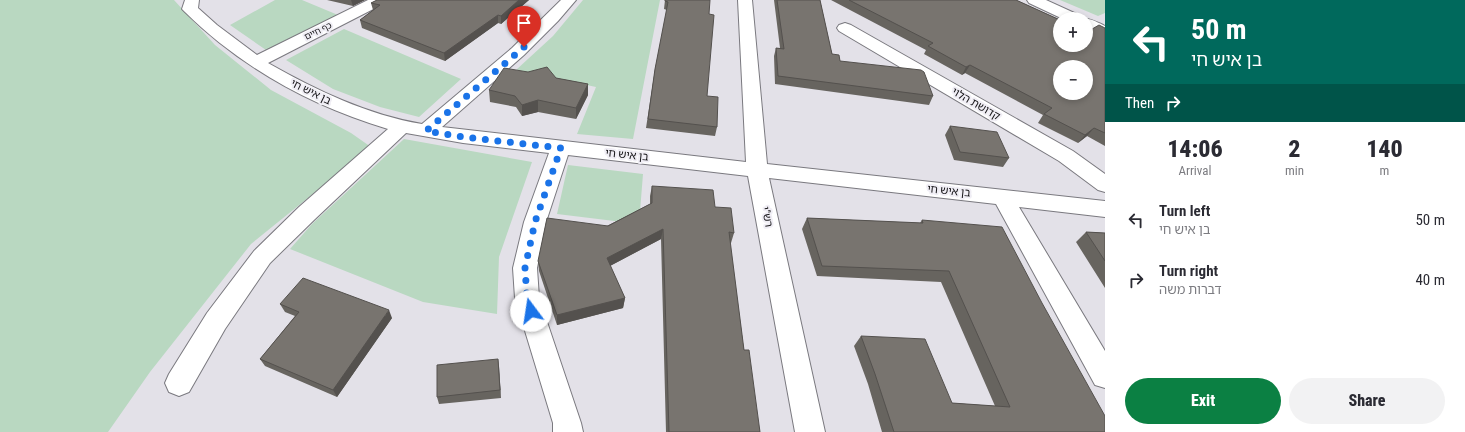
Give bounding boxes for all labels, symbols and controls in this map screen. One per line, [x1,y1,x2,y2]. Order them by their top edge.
pin [507,6,541,47]
icon: arrive [513,12,535,34]
map controls [1053,12,1093,100]
button: + [1053,12,1093,52]
text: 50 m [1191,13,1247,46]
icon: left [1125,16,1177,68]
street label: כף חיים [303,20,334,42]
text: בן איש חי [1191,49,1262,70]
button: − [1053,60,1093,100]
street label: בן איש חי [289,77,333,107]
street label: קדושת הלוי [950,85,1002,123]
icon: right [1162,92,1184,114]
text: Then [1125,94,1154,112]
text: 14:06 [1167,135,1223,163]
text: 2 [1288,135,1301,163]
text: 140 [1366,135,1403,163]
street label: בן איש חי [605,146,649,164]
text: Arrival [1178,163,1212,178]
text: min [1285,163,1304,178]
text: m [1380,163,1389,178]
street label: בן איש חי [927,182,971,200]
text: Turn left [1159,202,1210,220]
street label: רש"י [759,206,775,228]
icon: left [1125,209,1147,231]
text: 50 m [1415,211,1445,229]
text: בן איש חי [1159,222,1210,237]
text: Turn right [1159,262,1218,280]
icon: right [1125,269,1147,291]
text: 40 m [1415,271,1445,289]
text: דברות משה [1159,282,1221,297]
position arrow [510,290,552,332]
button: Exit [1125,378,1281,424]
button: Share [1289,378,1445,424]

